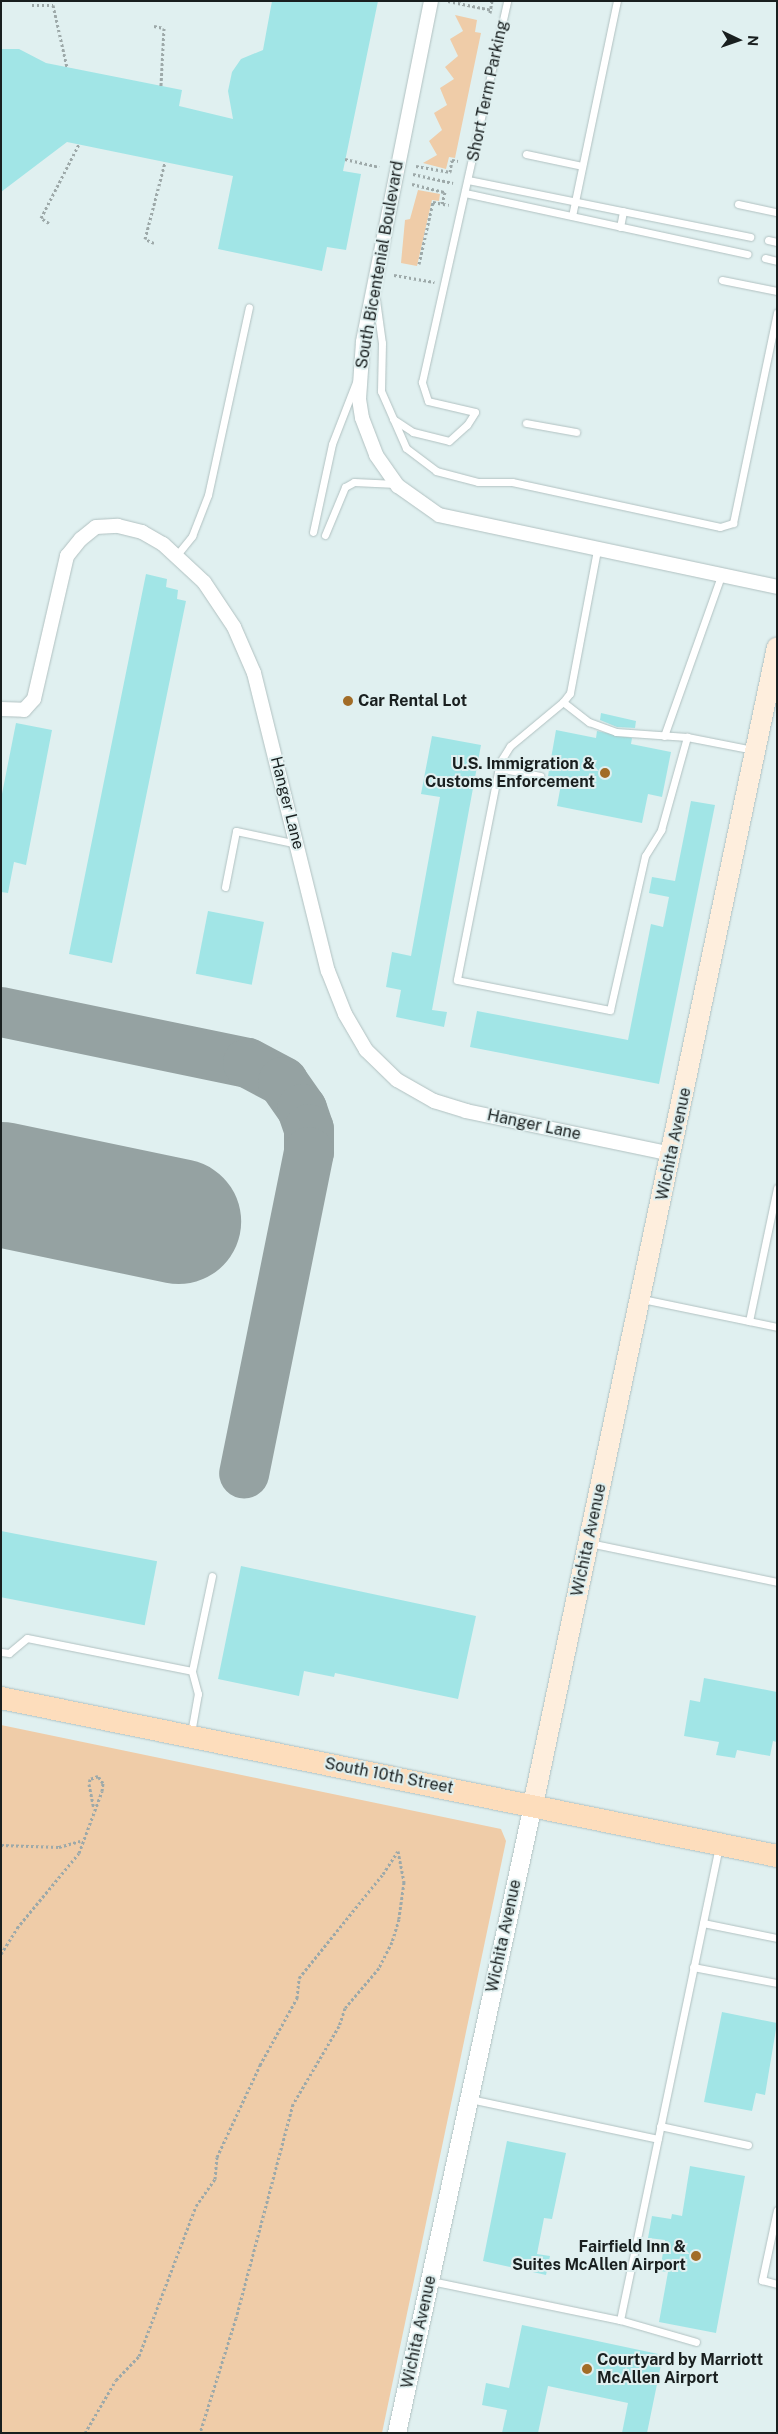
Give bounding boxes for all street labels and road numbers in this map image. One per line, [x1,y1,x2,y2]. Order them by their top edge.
street label: Short Term Parking [464,19,512,163]
street label: South Bicentenial Boulevard [352,160,408,370]
street label: Hanger Lane [266,754,308,852]
street label: Wichita Avenue [653,1086,695,1202]
street label: Hanger Lane [485,1106,583,1144]
street label: Wichita Avenue [568,1482,610,1598]
street label: South 10th Street [323,1754,455,1798]
street label: Wichita Avenue [483,1878,525,1994]
street label: Wichita Avenue [398,2274,440,2390]

